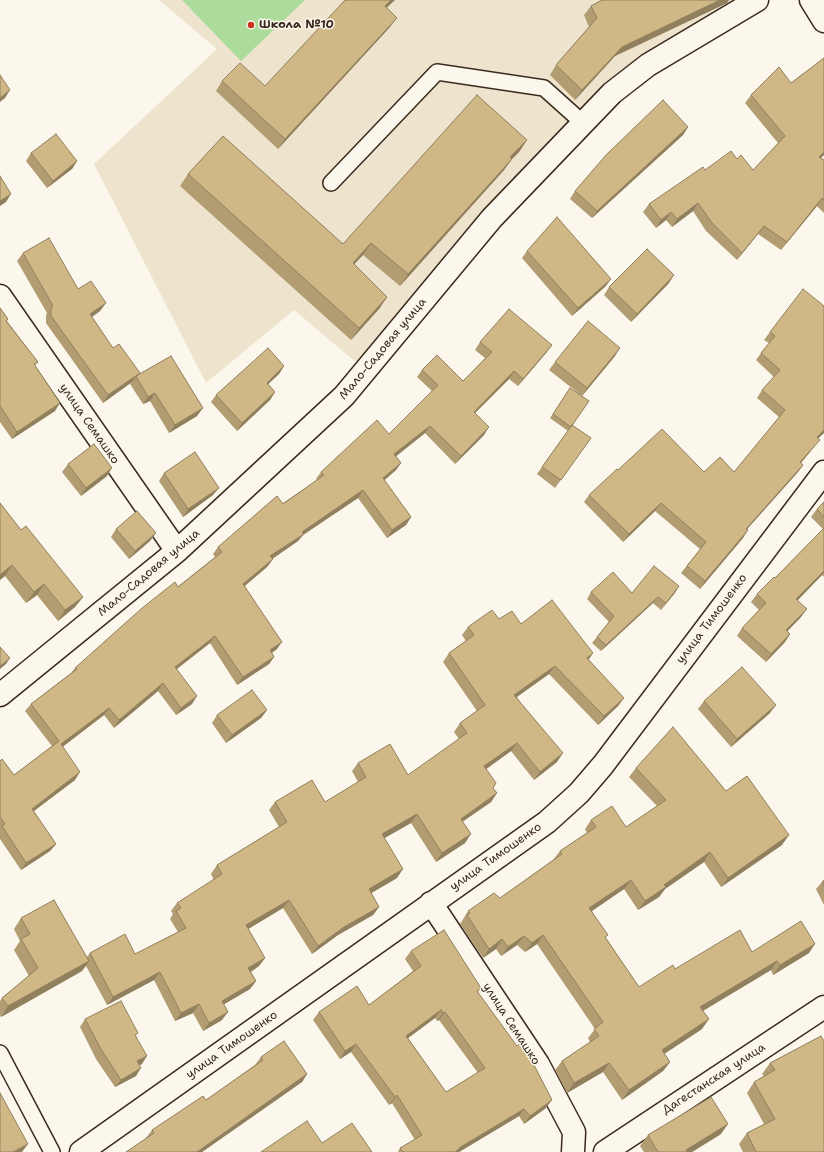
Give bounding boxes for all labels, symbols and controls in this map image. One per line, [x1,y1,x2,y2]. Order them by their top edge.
place label: Школа №10 [259,18,334,32]
marker: Школа №10 [246,20,256,30]
street label: Мало-Садовая улица [336,295,430,403]
street label: улица Семашко [56,381,122,467]
street label: Мало-Садовая улица [95,526,203,620]
street label: улица Тимошенко [674,571,750,667]
street label: улица Тимошенко [447,820,545,894]
street label: улица Семашко [479,980,543,1068]
street label: улица Тимошенко [183,1008,281,1082]
street label: Дагестанская улица [660,1040,768,1118]

